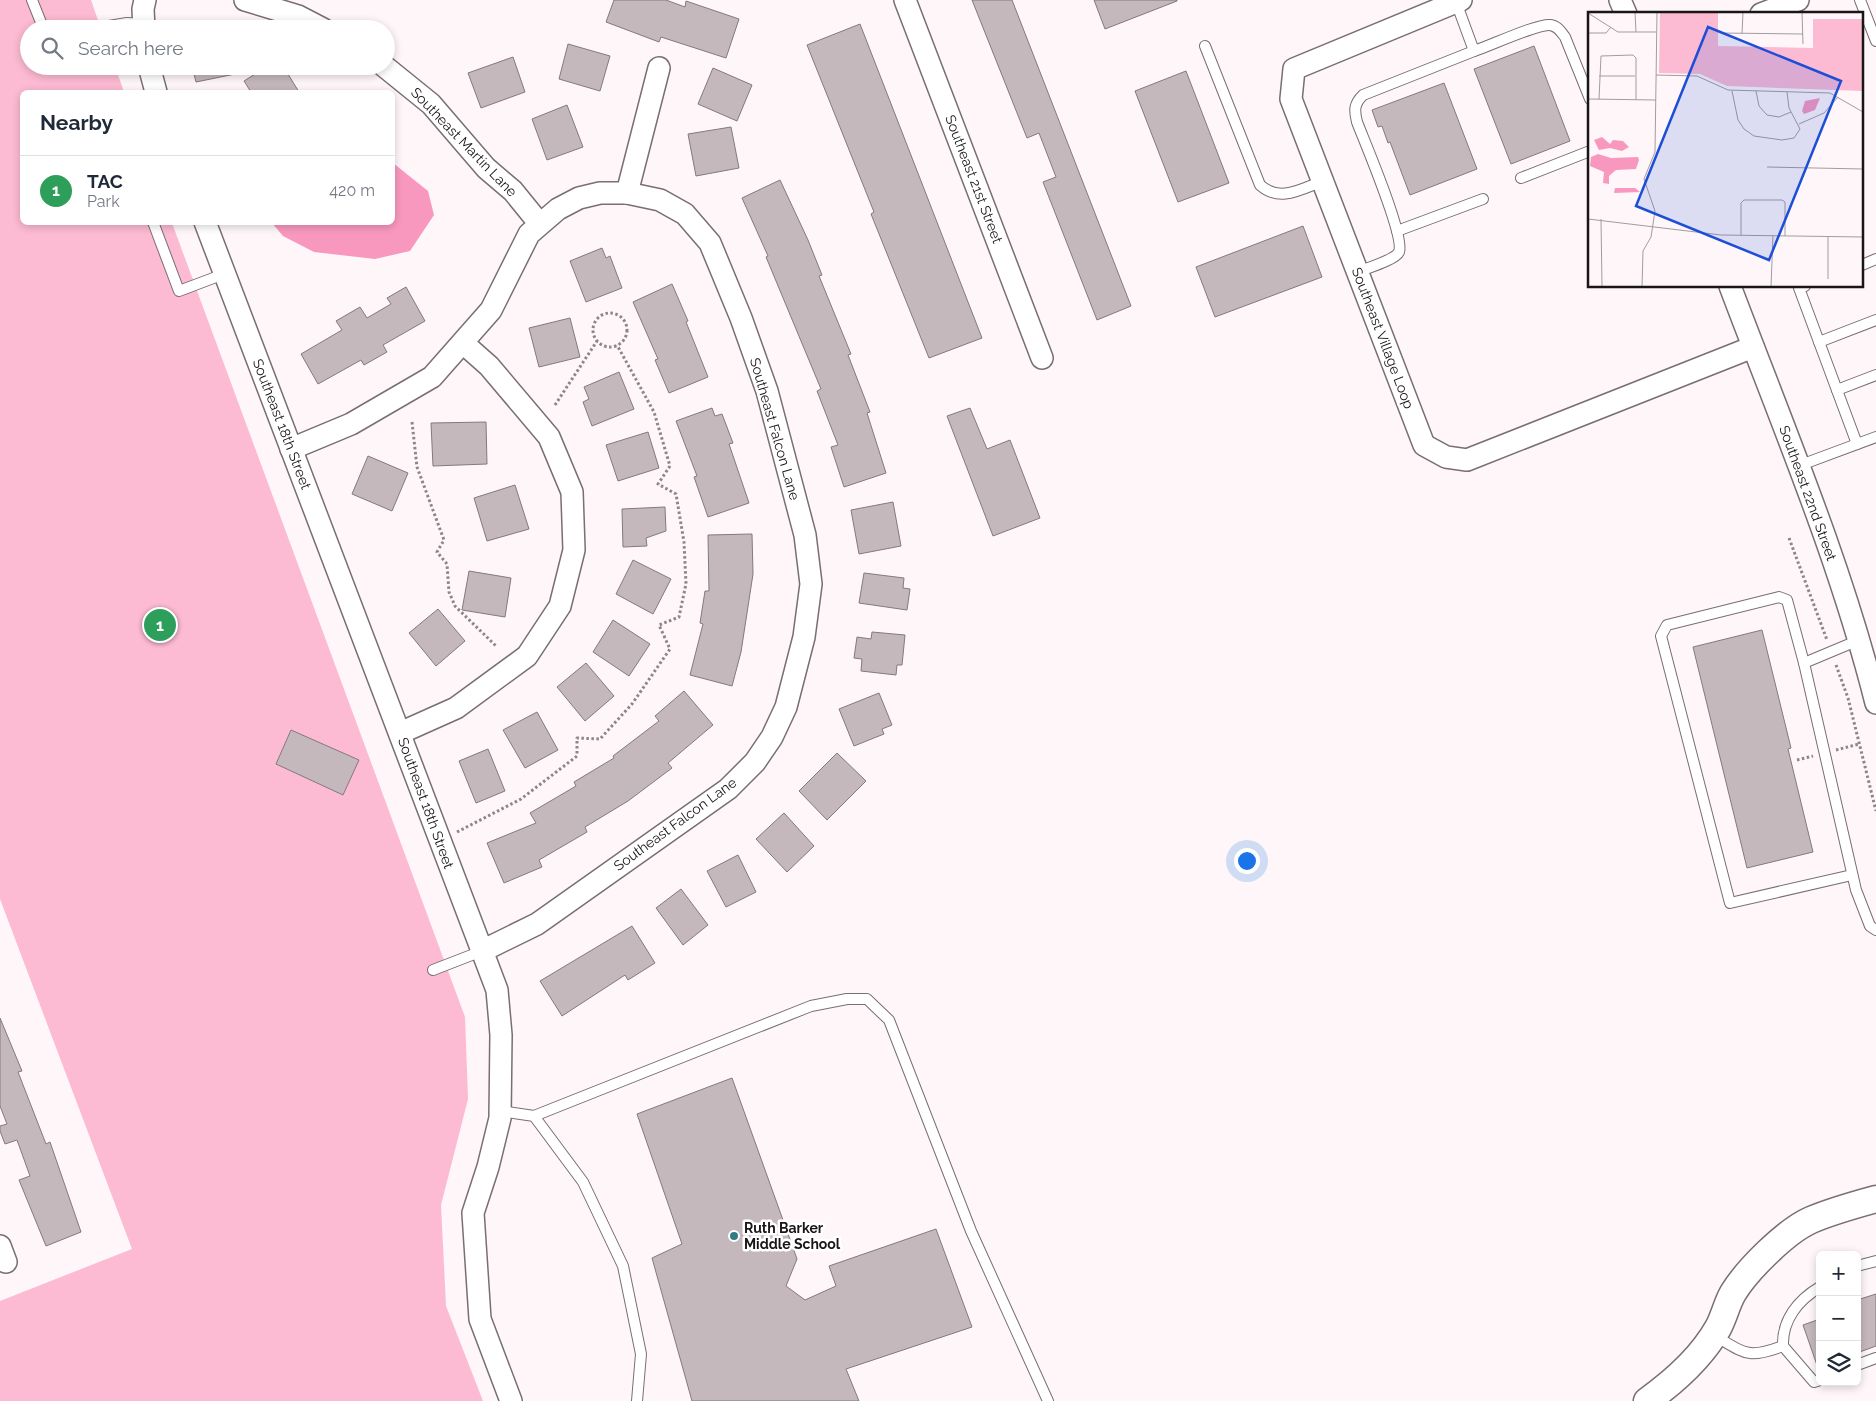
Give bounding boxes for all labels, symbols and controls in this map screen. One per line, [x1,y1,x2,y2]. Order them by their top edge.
inset map [1588,12,1864,288]
search box [20,20,395,75]
icon: search [38,34,66,62]
text: Search here [78,37,184,59]
street label: Southeast Martin Lane [408,84,520,200]
text: Nearby [40,110,113,135]
street label: Southeast 21st Street [942,113,1006,246]
text: TAC [87,170,123,192]
text: 1 [52,181,60,200]
text: 420 m [329,181,375,200]
text: Park [87,192,120,211]
street label: Southeast Village Loop [1349,265,1417,411]
street label: Southeast Falcon Lane [747,356,803,502]
street label: Southeast 18th Street [250,357,314,492]
street label: Southeast 22nd Street [1776,423,1840,563]
pin: 1 [144,606,176,644]
street label: Southeast 18th Street [395,735,457,871]
street label: Southeast Falcon Lane [611,774,739,874]
your location [1234,848,1260,874]
place label: Ruth Barker Middle School [744,1220,841,1252]
marker: Ruth Barker Middle School [728,1230,740,1242]
map controls [1816,1251,1861,1386]
button: + [1816,1251,1861,1296]
button: − [1816,1296,1861,1341]
button: layers [1816,1341,1861,1386]

